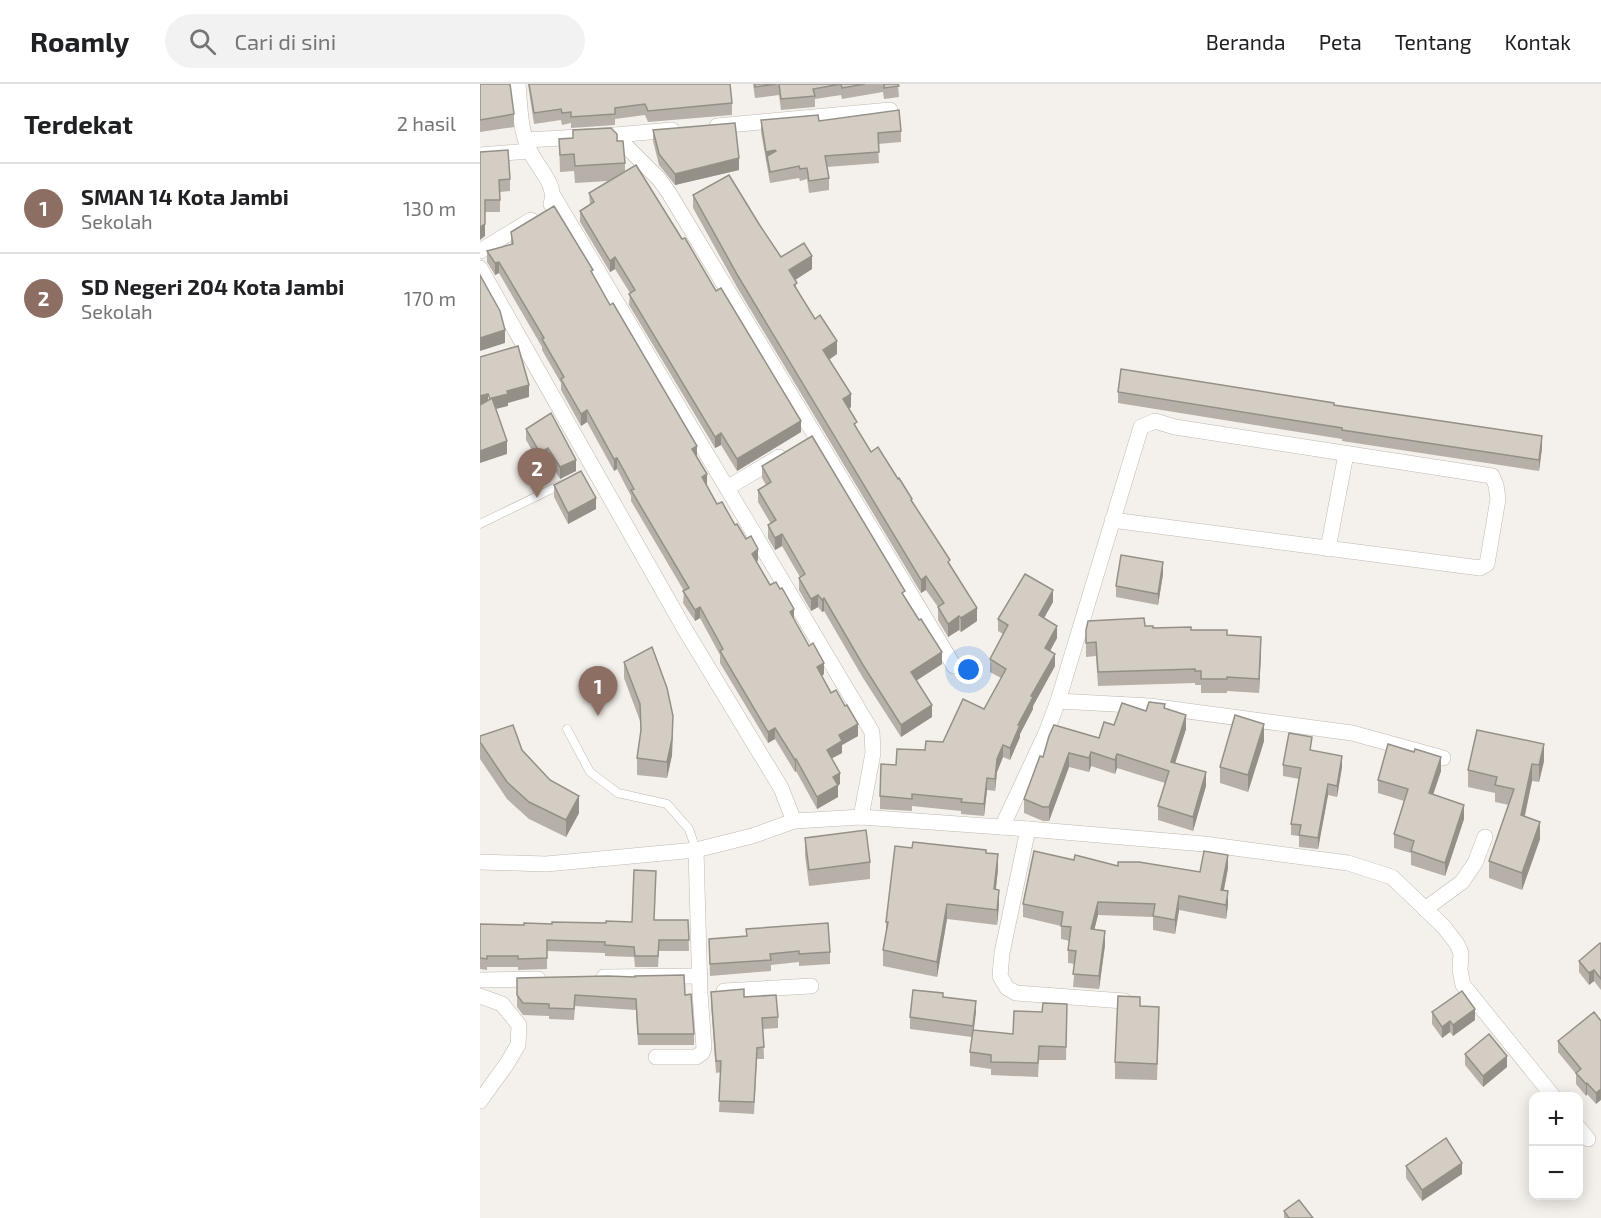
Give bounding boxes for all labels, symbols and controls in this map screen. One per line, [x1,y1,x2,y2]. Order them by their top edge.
search box [165,14,585,68]
text: Roamly [30,24,129,58]
icon: search [186,25,219,58]
text: Cari di sini [234,28,336,54]
text: Beranda [1206,29,1286,54]
text: Peta [1319,29,1362,54]
text: Tentang [1395,29,1472,54]
text: Kontak [1505,29,1571,54]
text: Terdekat [24,108,133,139]
text: 2 hasil [397,111,456,135]
text: SMAN 14 Kota Jambi [81,183,289,209]
text: 1 [39,196,48,220]
text: 130 m [403,196,456,220]
text: Sekolah [81,209,153,233]
text: SD Negeri 204 Kota Jambi [81,273,344,299]
text: 2 [38,286,49,310]
text: 170 m [404,286,456,310]
text: Sekolah [81,299,153,323]
pin: 2 [518,448,556,498]
your location [954,655,983,684]
pin: 1 [578,666,618,716]
map controls [1529,1092,1583,1200]
button: + [1529,1092,1583,1146]
button: − [1529,1146,1583,1200]

